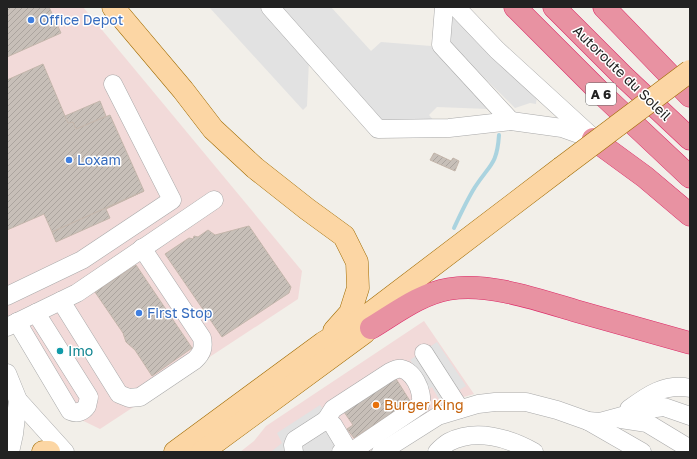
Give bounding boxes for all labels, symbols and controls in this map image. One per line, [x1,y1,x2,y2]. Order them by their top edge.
place label: Office Depot [39,11,123,28]
marker: Office Depot [26,15,36,25]
street label: Autoroute du Soleil [570,22,675,124]
road number: A 6 [586,83,616,105]
place label: Loxam [77,151,121,168]
marker: Loxam [64,155,74,165]
place label: First Stop [147,304,212,321]
marker: First Stop [134,308,144,318]
place label: Imo [68,342,93,359]
marker: Imo [55,346,65,356]
place label: Burger King [384,396,464,413]
marker: Burger King [371,400,381,410]

